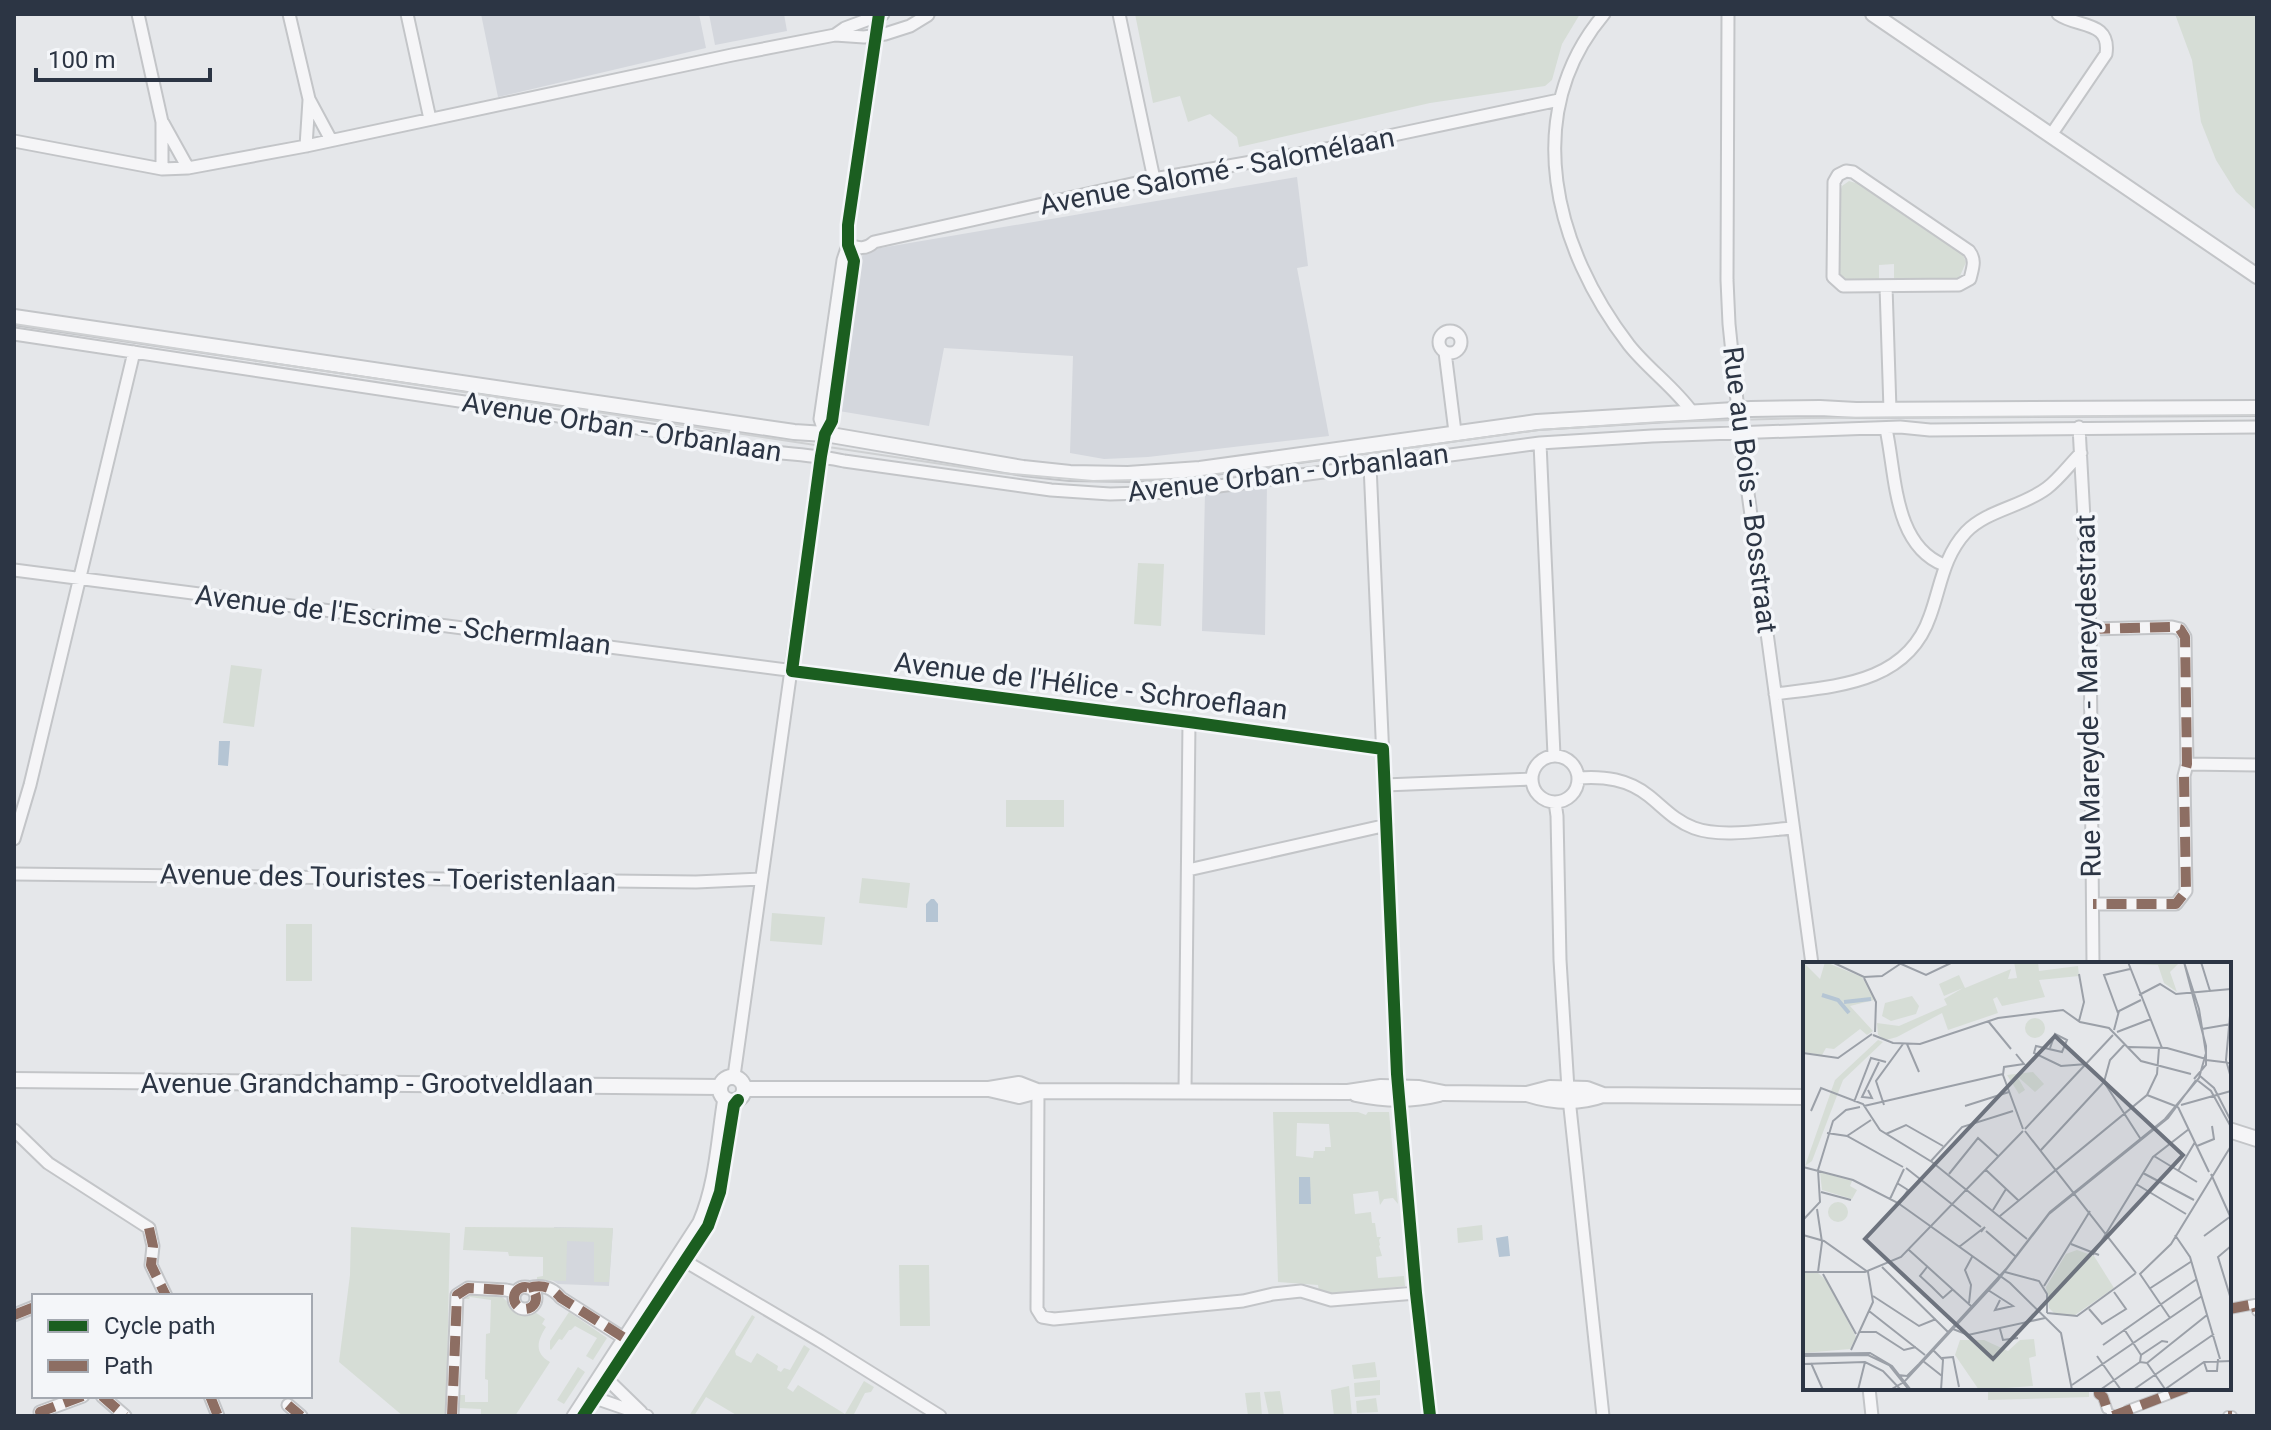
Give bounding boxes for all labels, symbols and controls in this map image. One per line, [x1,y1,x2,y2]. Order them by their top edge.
scale bar [36,32,210,82]
text: 100 m [48,46,115,74]
street label: Avenue Salomé - Salomélaan [1037,120,1397,222]
street label: Rue au Bois - Bosstraat [1716,345,1784,635]
street label: Avenue Orban - Orbanlaan [460,385,784,469]
street label: Avenue Orban - Orbanlaan [1126,437,1450,509]
street label: Rue Mareyde - Mareydestraat [2068,514,2108,878]
street label: Avenue de l'Escrime - Schermlaan [193,578,613,662]
street label: Avenue de l'Hélice - Schroeflaan [892,645,1290,727]
street label: Avenue des Touristes - Toeristenlaan [160,858,616,898]
inset map [1803,962,2231,1390]
street label: Avenue Grandchamp - Grootveldlaan [140,1067,594,1100]
legend [32,1294,312,1398]
text: Cycle path [104,1312,216,1340]
text: Path [104,1352,153,1380]

